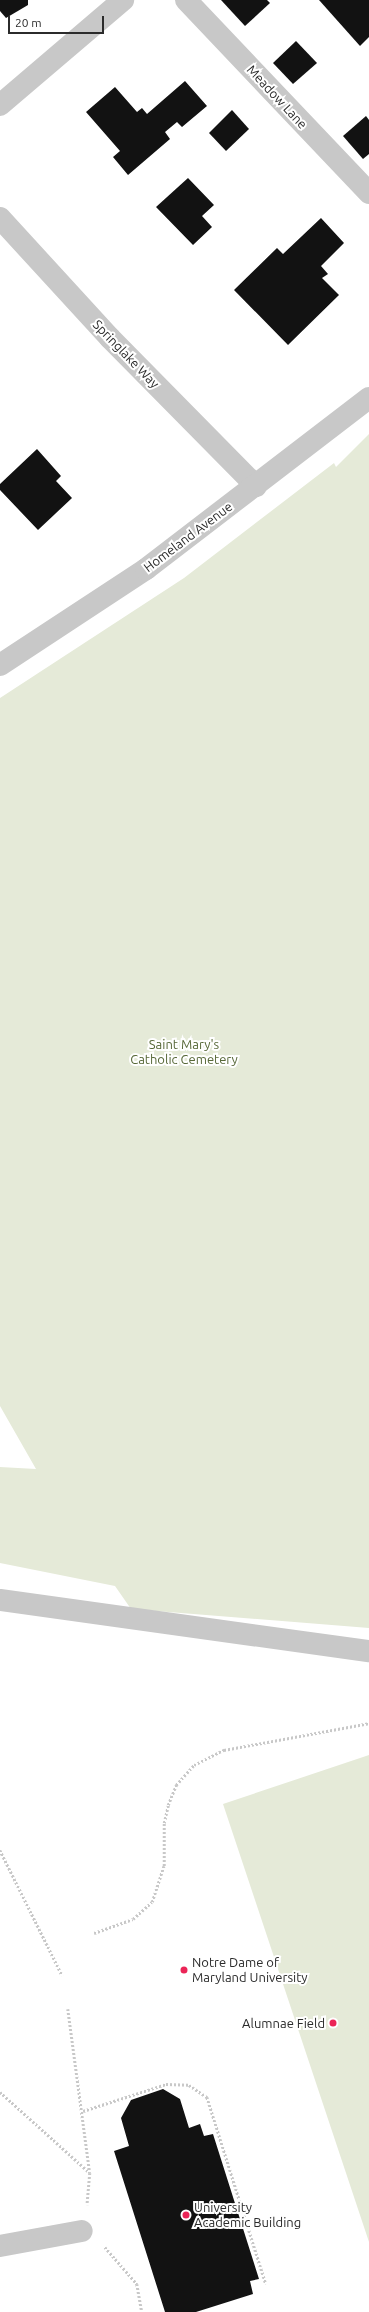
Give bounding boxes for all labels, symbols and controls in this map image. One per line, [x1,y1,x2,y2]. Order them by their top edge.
scale bar [10,8,106,34]
text: 20 m [15,16,42,29]
street label: Meadow Lane [244,62,310,132]
street label: Springlake Way [90,317,162,391]
street label: Homeland Avenue [141,499,235,575]
park label: Saint Mary's Catholic Cemetery [130,1037,238,1068]
place label: Notre Dame of Maryland University [192,1955,308,1986]
marker: Notre Dame of Maryland University [179,1965,189,1975]
place label: Alumnae Field [242,2015,325,2031]
marker: Alumnae Field [328,2018,338,2028]
place label: University Academic Building [194,2200,301,2231]
marker: University Academic Building [181,2210,191,2220]

